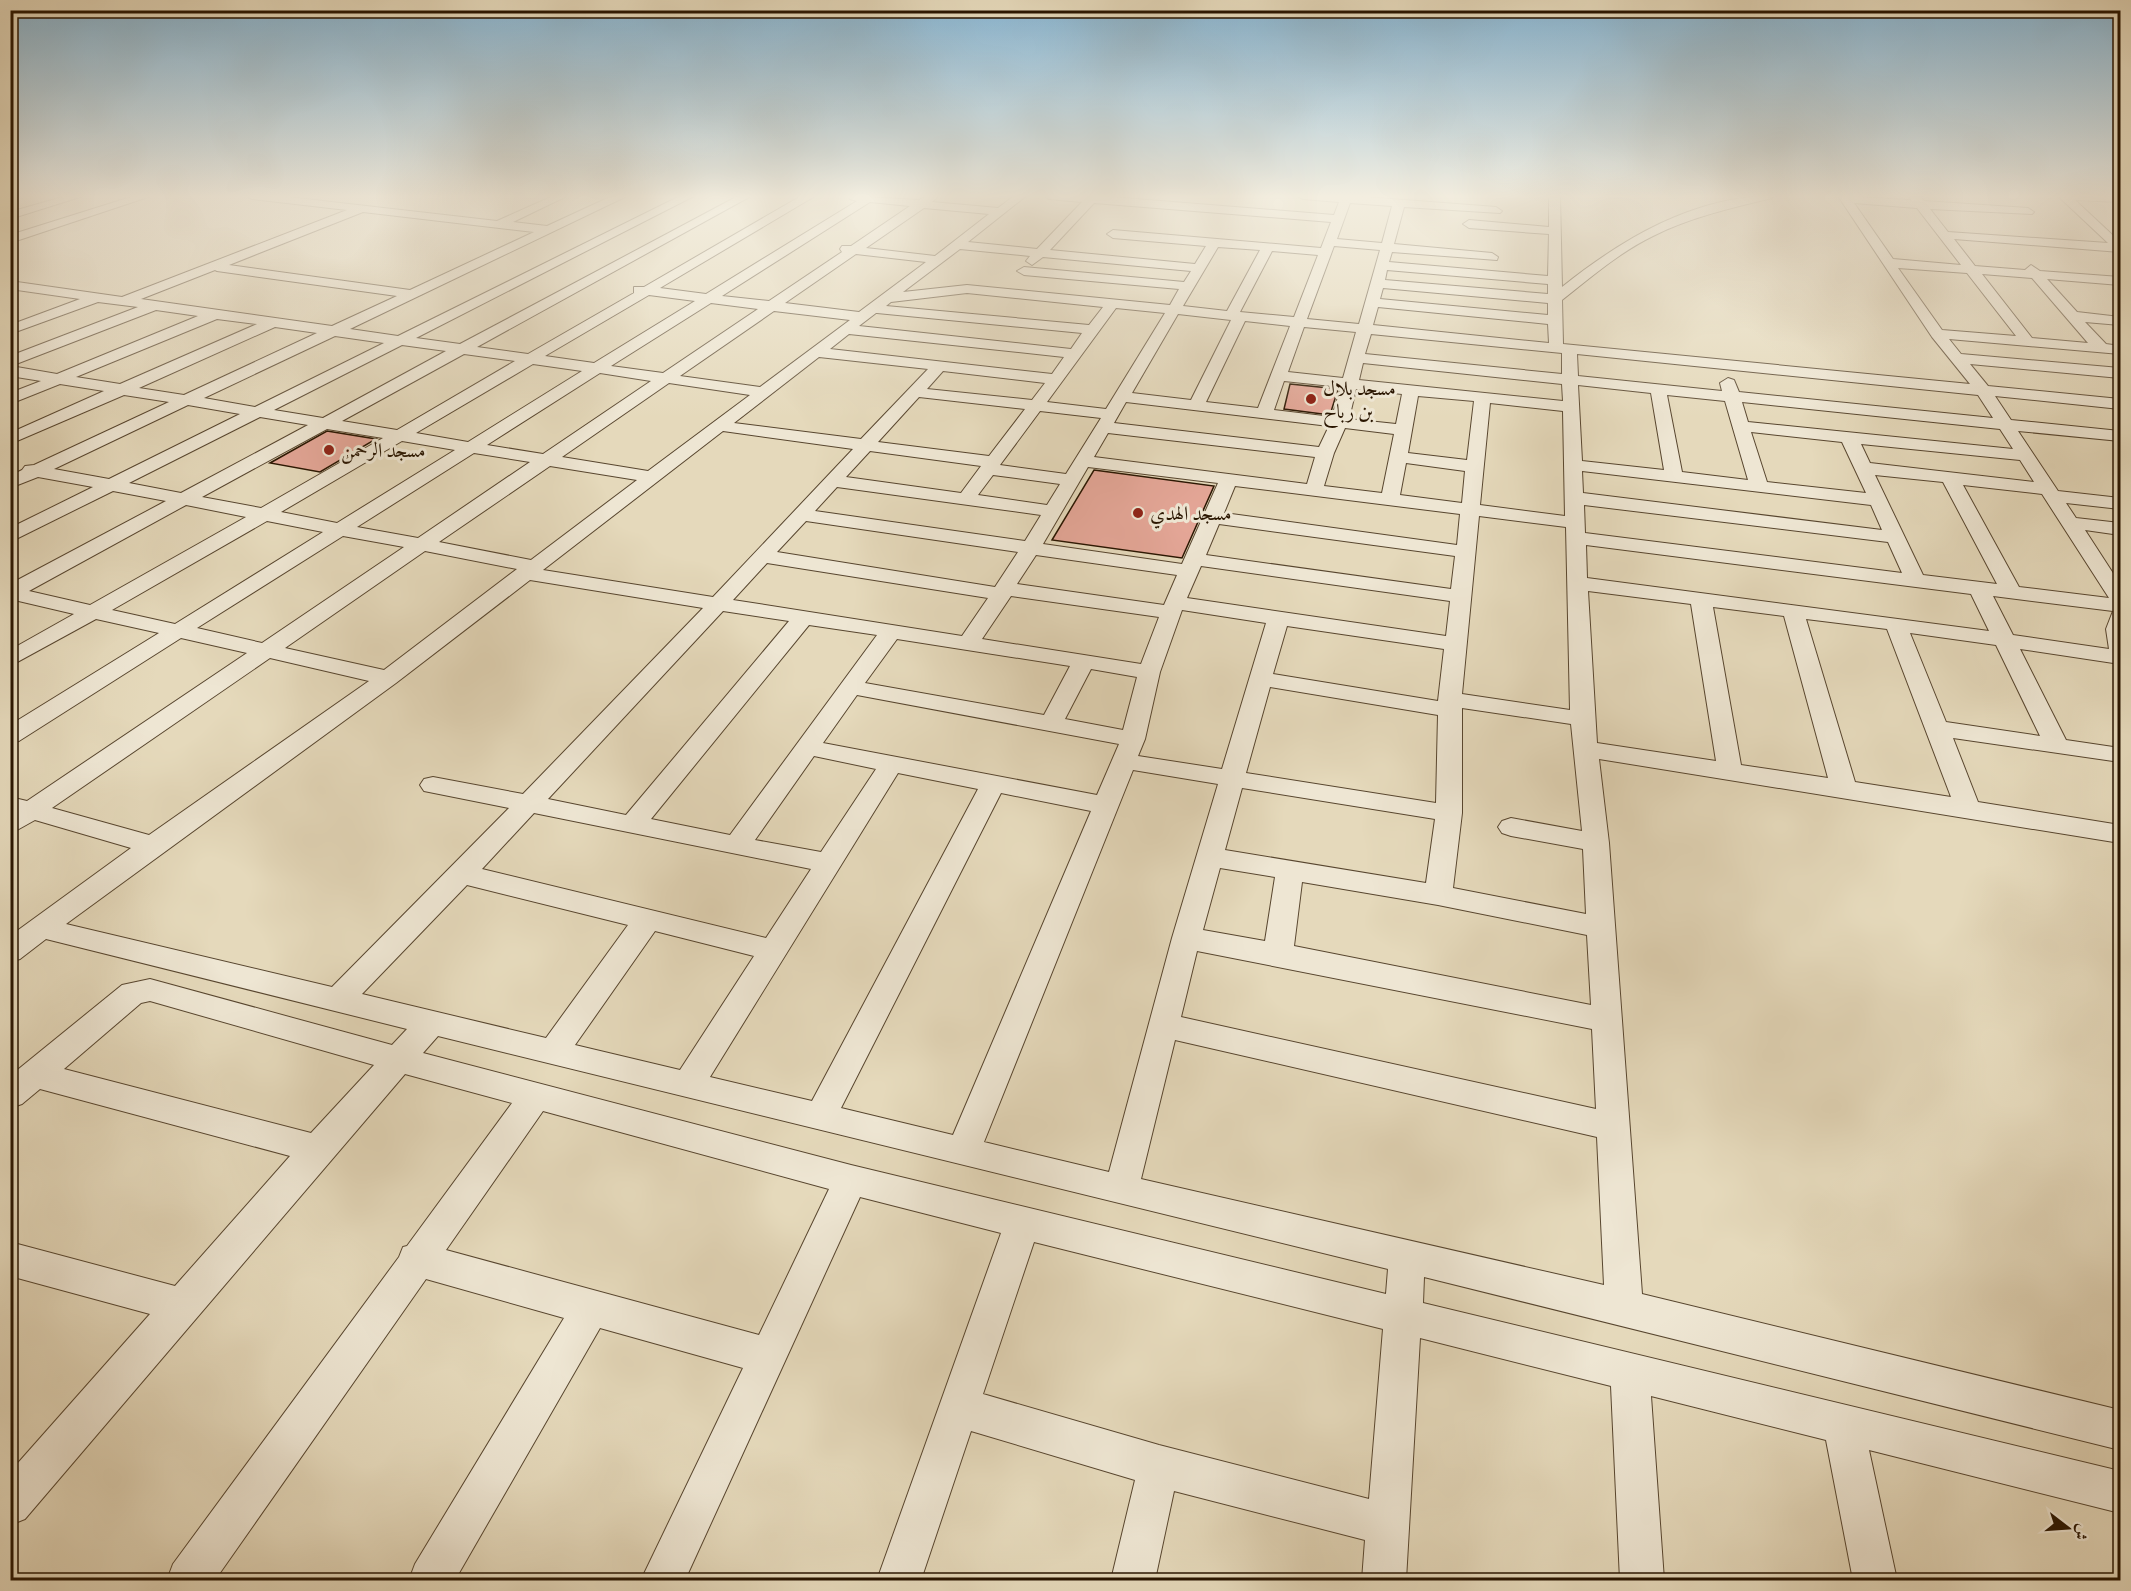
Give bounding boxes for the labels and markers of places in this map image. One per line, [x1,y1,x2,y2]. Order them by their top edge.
place label: مسجد بلال بن رباح [1323,375,1396,429]
marker: مسجد بلال بن رباح [1304,392,1318,406]
place label: مسجد الرحمن [341,437,426,464]
marker: مسجد الرحمن [322,443,336,457]
place label: مسجد الهدي [1150,500,1232,529]
marker: مسجد الهدي [1131,506,1145,520]

